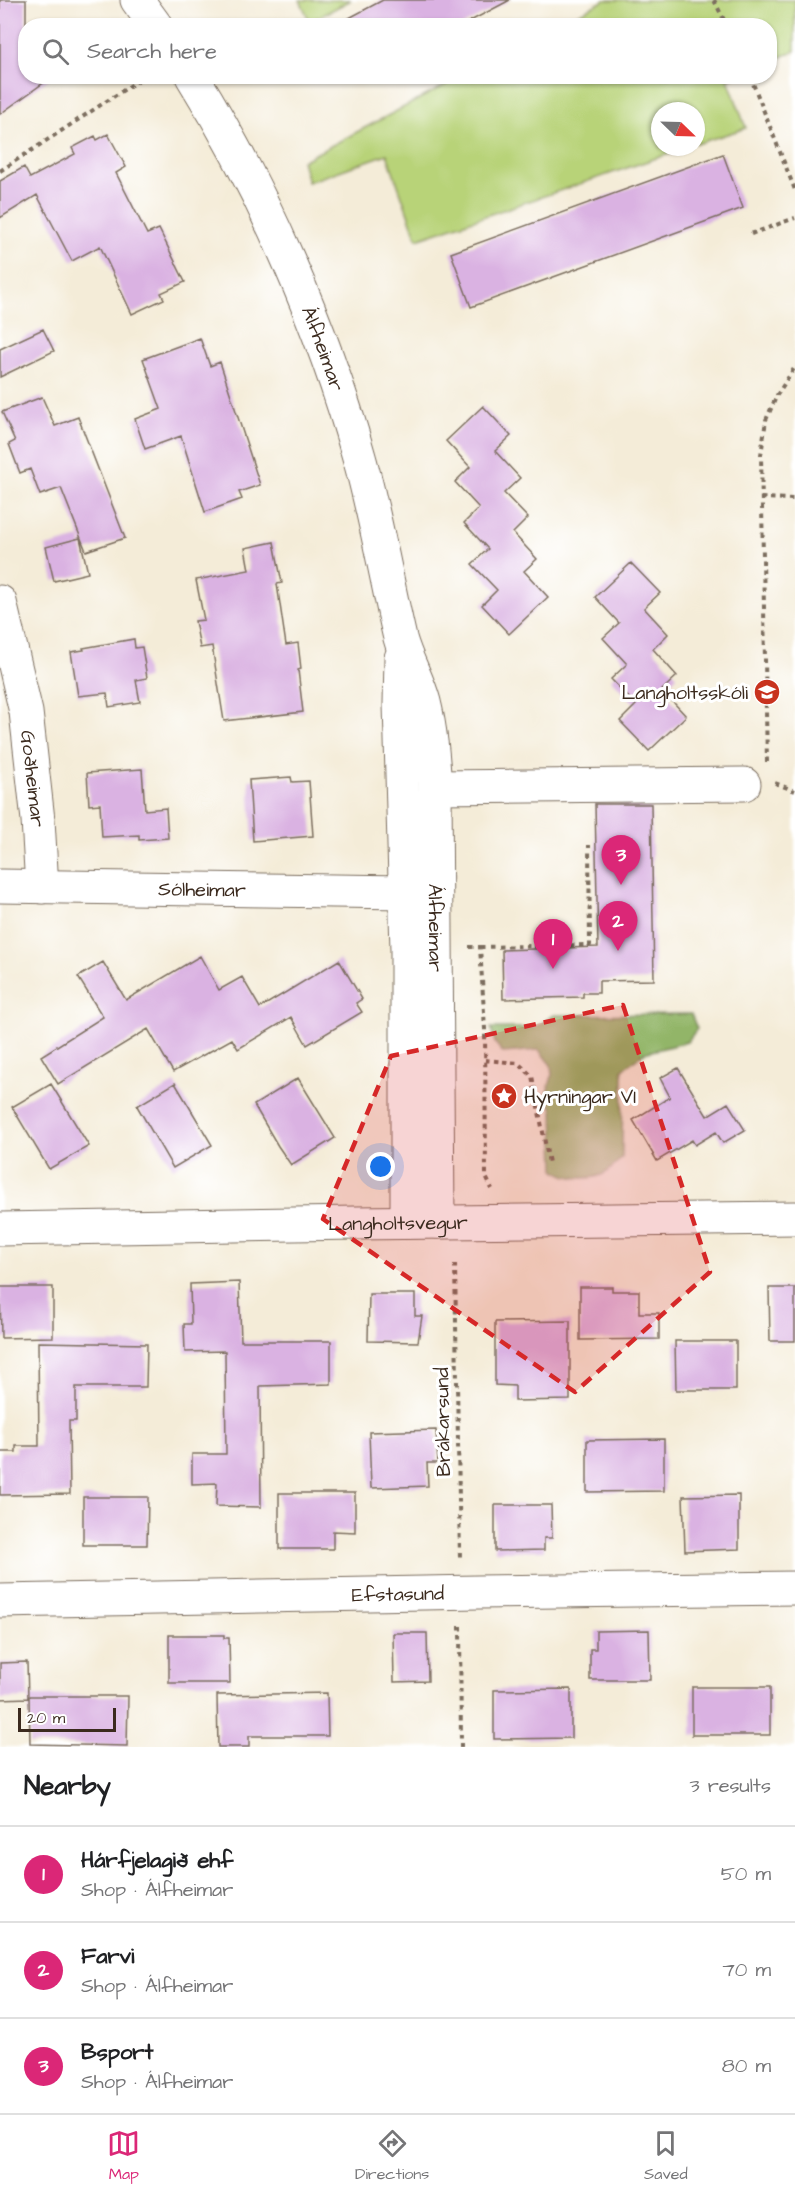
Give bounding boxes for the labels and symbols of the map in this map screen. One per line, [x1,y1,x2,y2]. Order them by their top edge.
north arrow [651,102,705,156]
street label: Álfheimar [294,302,351,395]
school or university icon: Langholtsskóli [752,677,782,707]
place label: Langholtsskóli [621,679,748,708]
street label: Goðheimar [13,729,51,828]
pin: 3 [602,836,640,885]
street label: Sólheimar [158,875,246,905]
street label: Álfheimar [421,884,449,972]
pin: 2 [598,902,638,951]
pin: 1 [534,920,572,969]
place icon: Hyrningar VI [489,1081,519,1111]
place label: Hyrningar VI [524,1083,636,1112]
your location [366,1152,395,1181]
street label: Langholtsvegur [328,1209,468,1239]
street label: Brákarsund [428,1367,458,1477]
street label: Efstasund [351,1580,444,1609]
scale bar [18,1705,116,1732]

